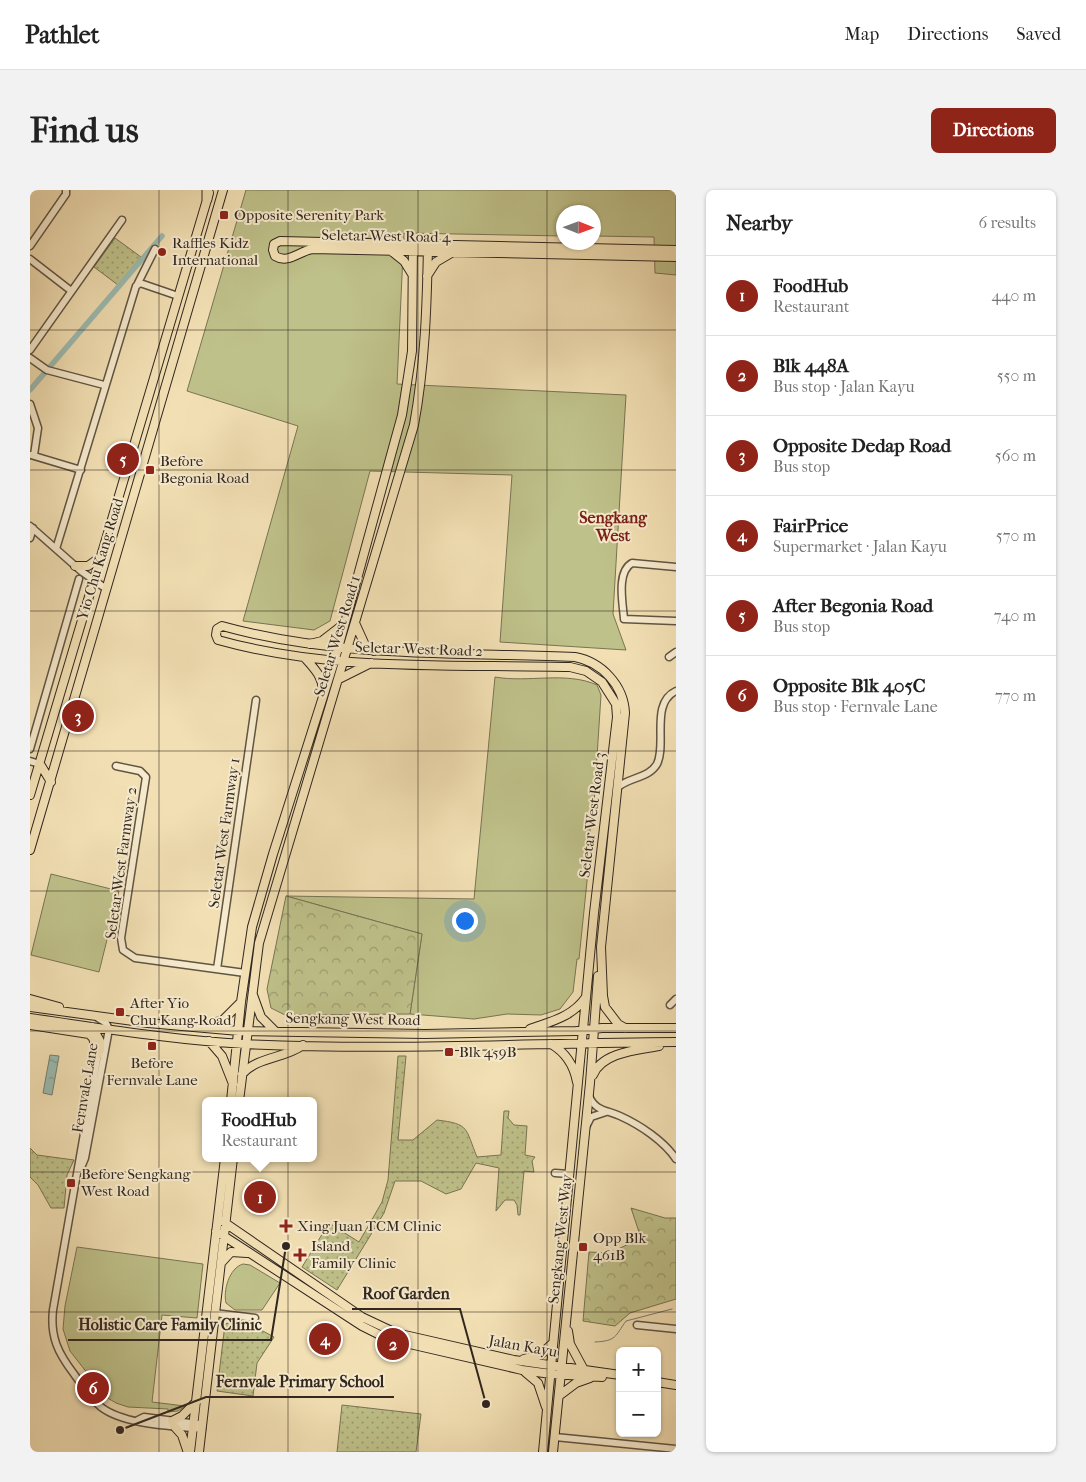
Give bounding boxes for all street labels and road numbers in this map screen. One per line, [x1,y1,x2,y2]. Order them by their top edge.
street label: Seletar West Road 4 [321,226,452,246]
street label: Yio Chu Kang Road [73,495,127,623]
street label: Seletar West Road 1 [310,573,364,699]
street label: Seletar West Road 2 [355,638,484,660]
street label: Seletar West Road 3 [575,751,609,879]
street label: Seletar West Farmway 1 [205,757,243,909]
street label: Seletar West Farmway 2 [101,785,141,940]
street label: Sengkang West Road [285,1009,422,1029]
street label: Fernvale Lane [68,1041,102,1135]
street label: Sengkang West Way [544,1172,576,1305]
street label: Jalan Kayu [486,1331,559,1361]

